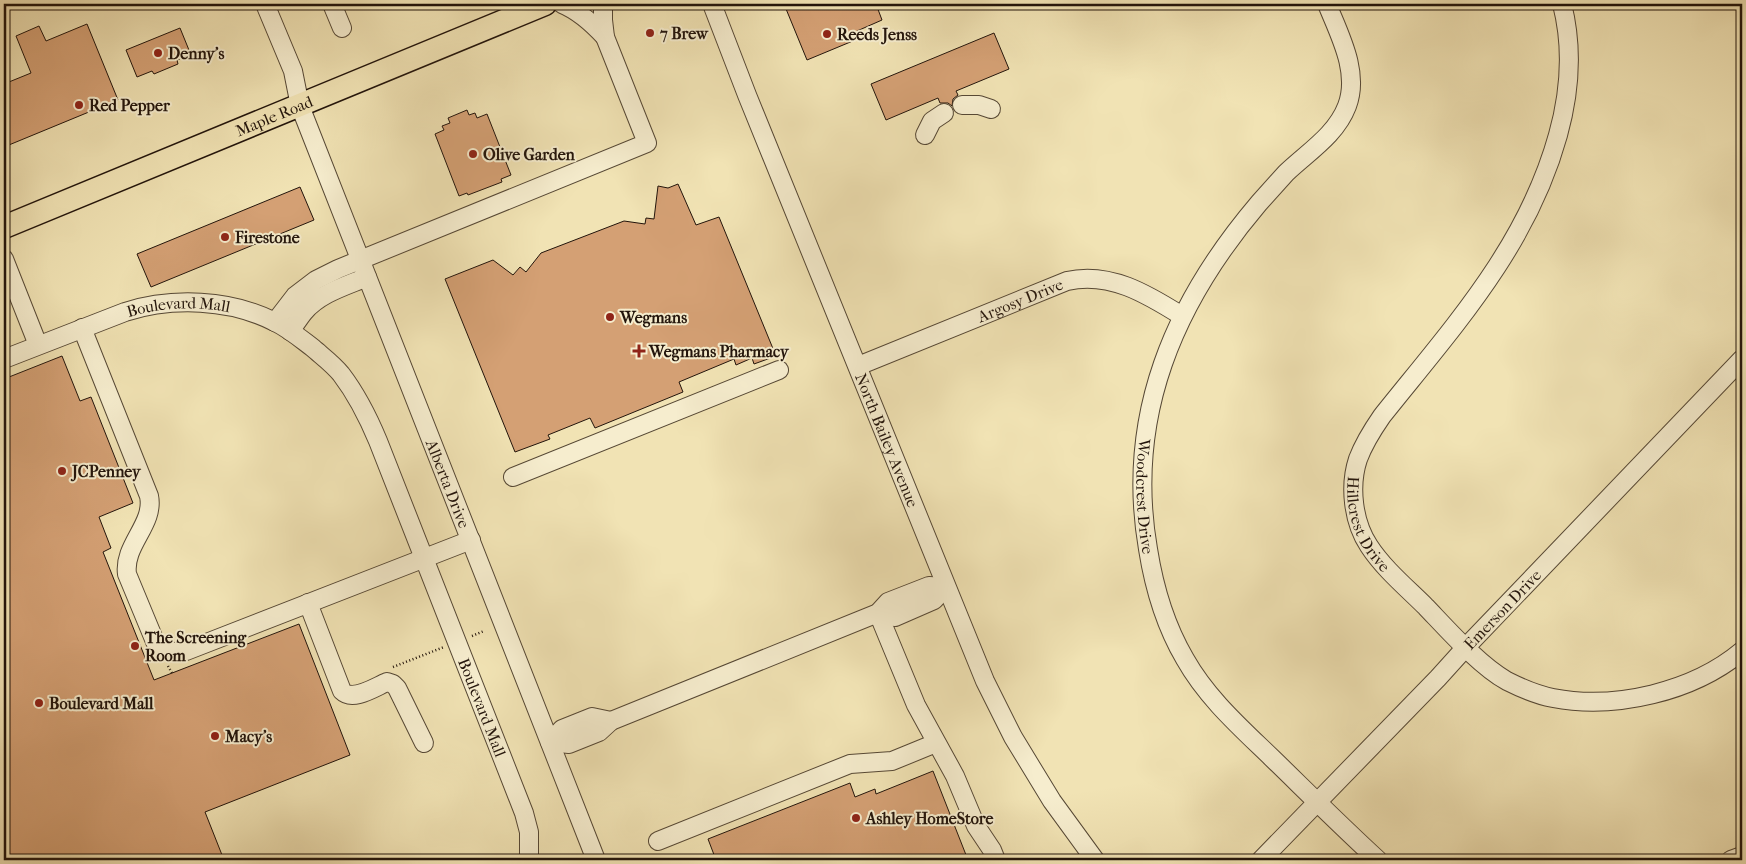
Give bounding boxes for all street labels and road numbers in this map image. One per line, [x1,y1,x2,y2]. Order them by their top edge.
street label: Maple Road [233,92,316,141]
street label: Argosy Drive [974,275,1066,327]
street label: Boulevard Mall [124,293,232,321]
street label: North Bailey Avenue [851,370,922,510]
street label: Alberta Drive [421,436,474,531]
street label: Woodcrest Drive [1132,437,1158,556]
street label: Hillcrest Drive [1343,476,1394,576]
street label: Emerson Drive [1460,566,1545,653]
street label: Boulevard Mall [454,655,510,760]

